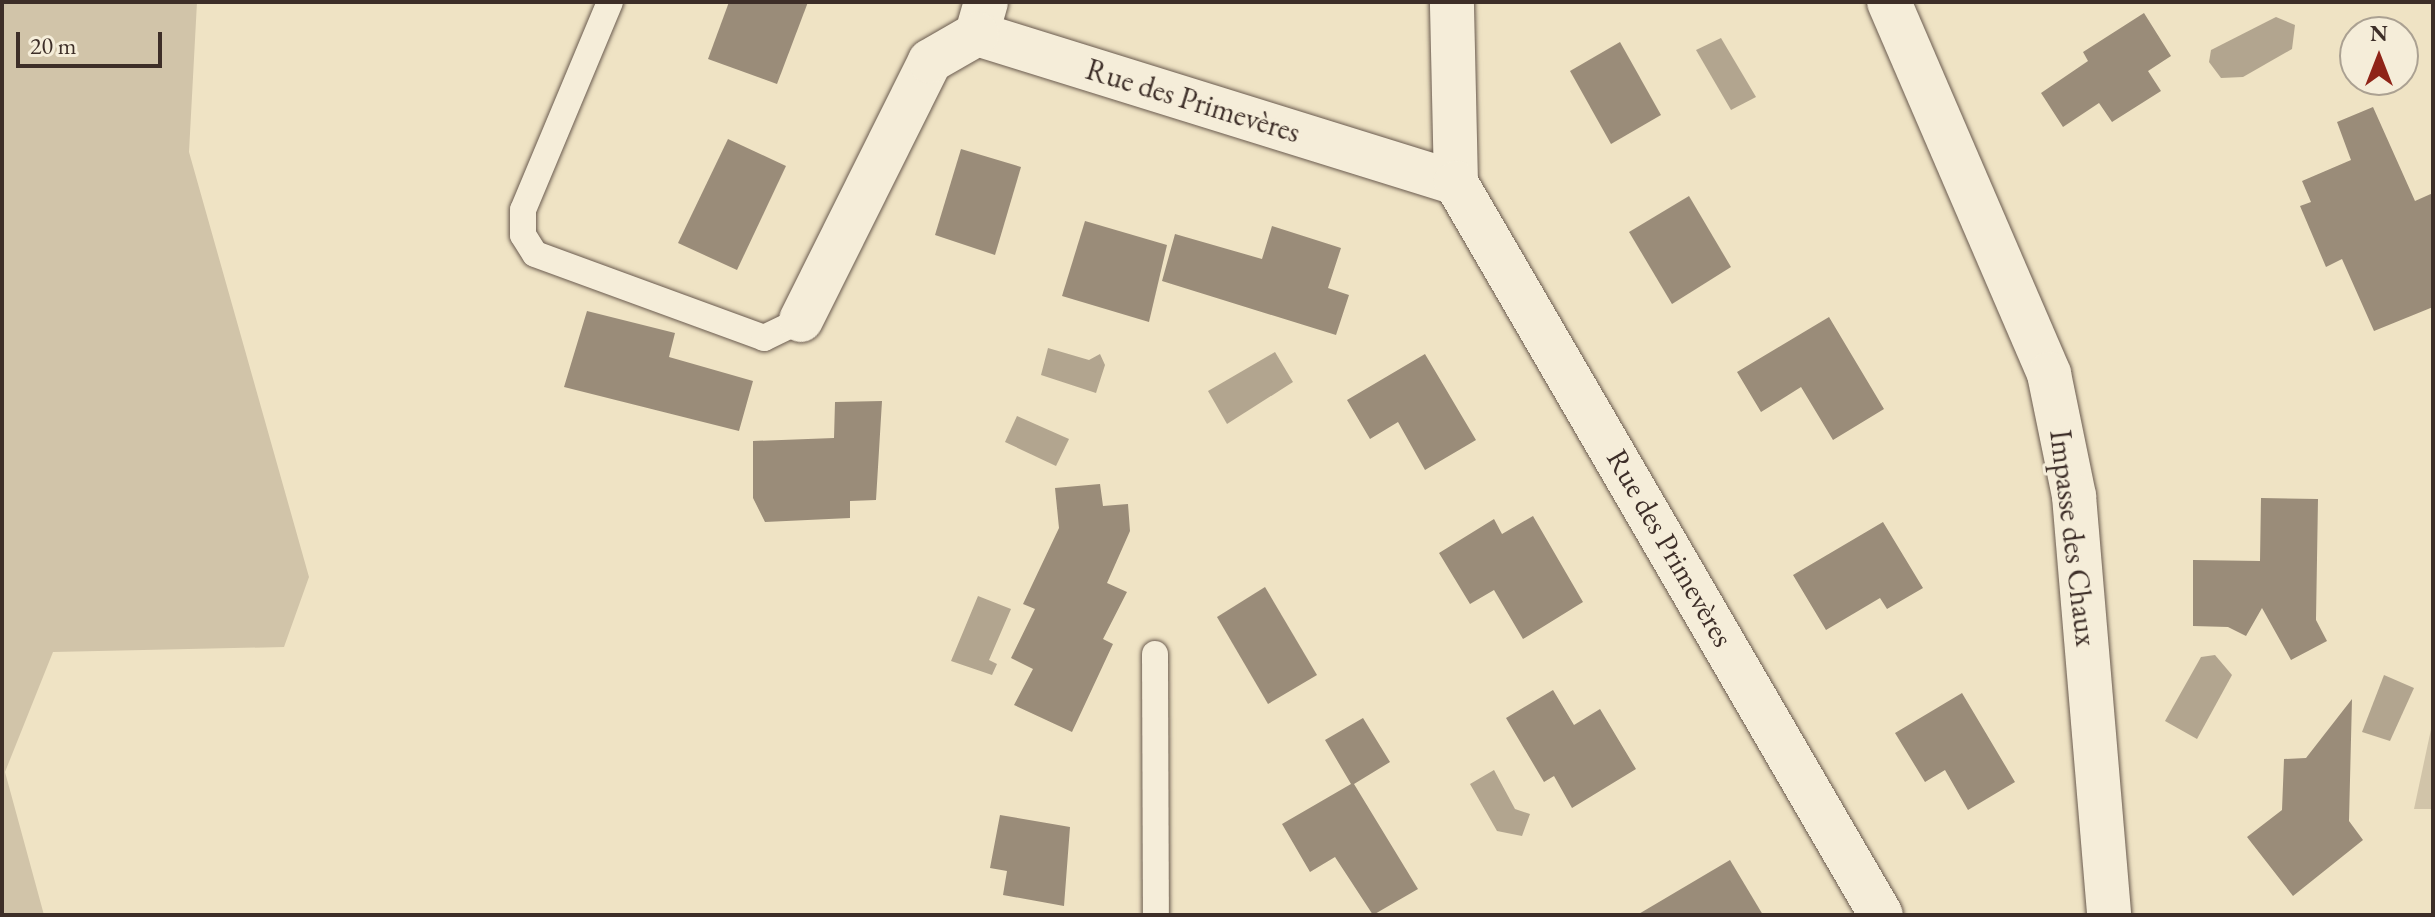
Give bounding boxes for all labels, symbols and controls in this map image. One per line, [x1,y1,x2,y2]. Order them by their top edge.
scale bar [20,16,166,66]
north arrow [2339,16,2419,96]
text: N [2370,19,2388,48]
text: 20 m [30,30,77,61]
street label: Rue des Primevères [1082,51,1304,151]
street label: Impasse des Chaux [2042,428,2104,648]
street label: Rue des Primevères [1599,443,1741,653]

